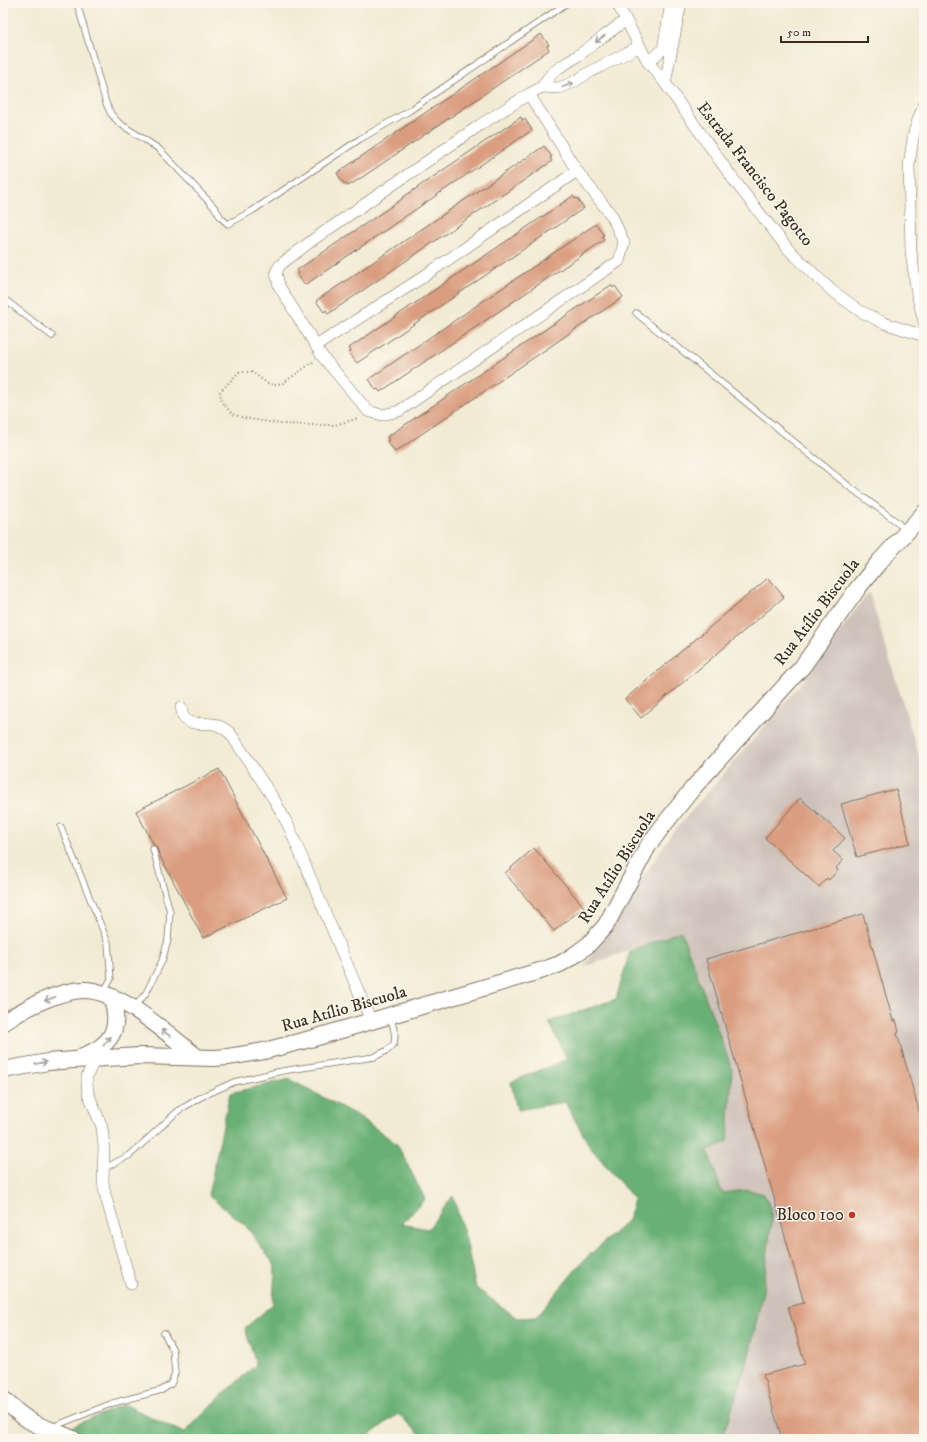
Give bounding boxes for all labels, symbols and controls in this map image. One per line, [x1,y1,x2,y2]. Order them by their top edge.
scale bar [781,18,868,44]
text: 50 m [787,25,811,40]
one-way arrow [595,35,606,43]
one-way arrow [561,80,573,88]
street label: Estrada Francisco Pagotto [692,97,818,251]
street label: Rua Atílio Biscuola [769,553,865,670]
street label: Rua Atílio Biscuola [573,806,661,928]
street label: Rua Atílio Biscuola [279,980,410,1037]
one-way arrow [44,995,56,1003]
one-way arrow [161,1029,172,1038]
one-way arrow [102,1036,111,1046]
one-way arrow [34,1059,47,1067]
place label: Bloco 100 [776,1204,844,1226]
marker: Bloco 100 [847,1210,857,1220]

